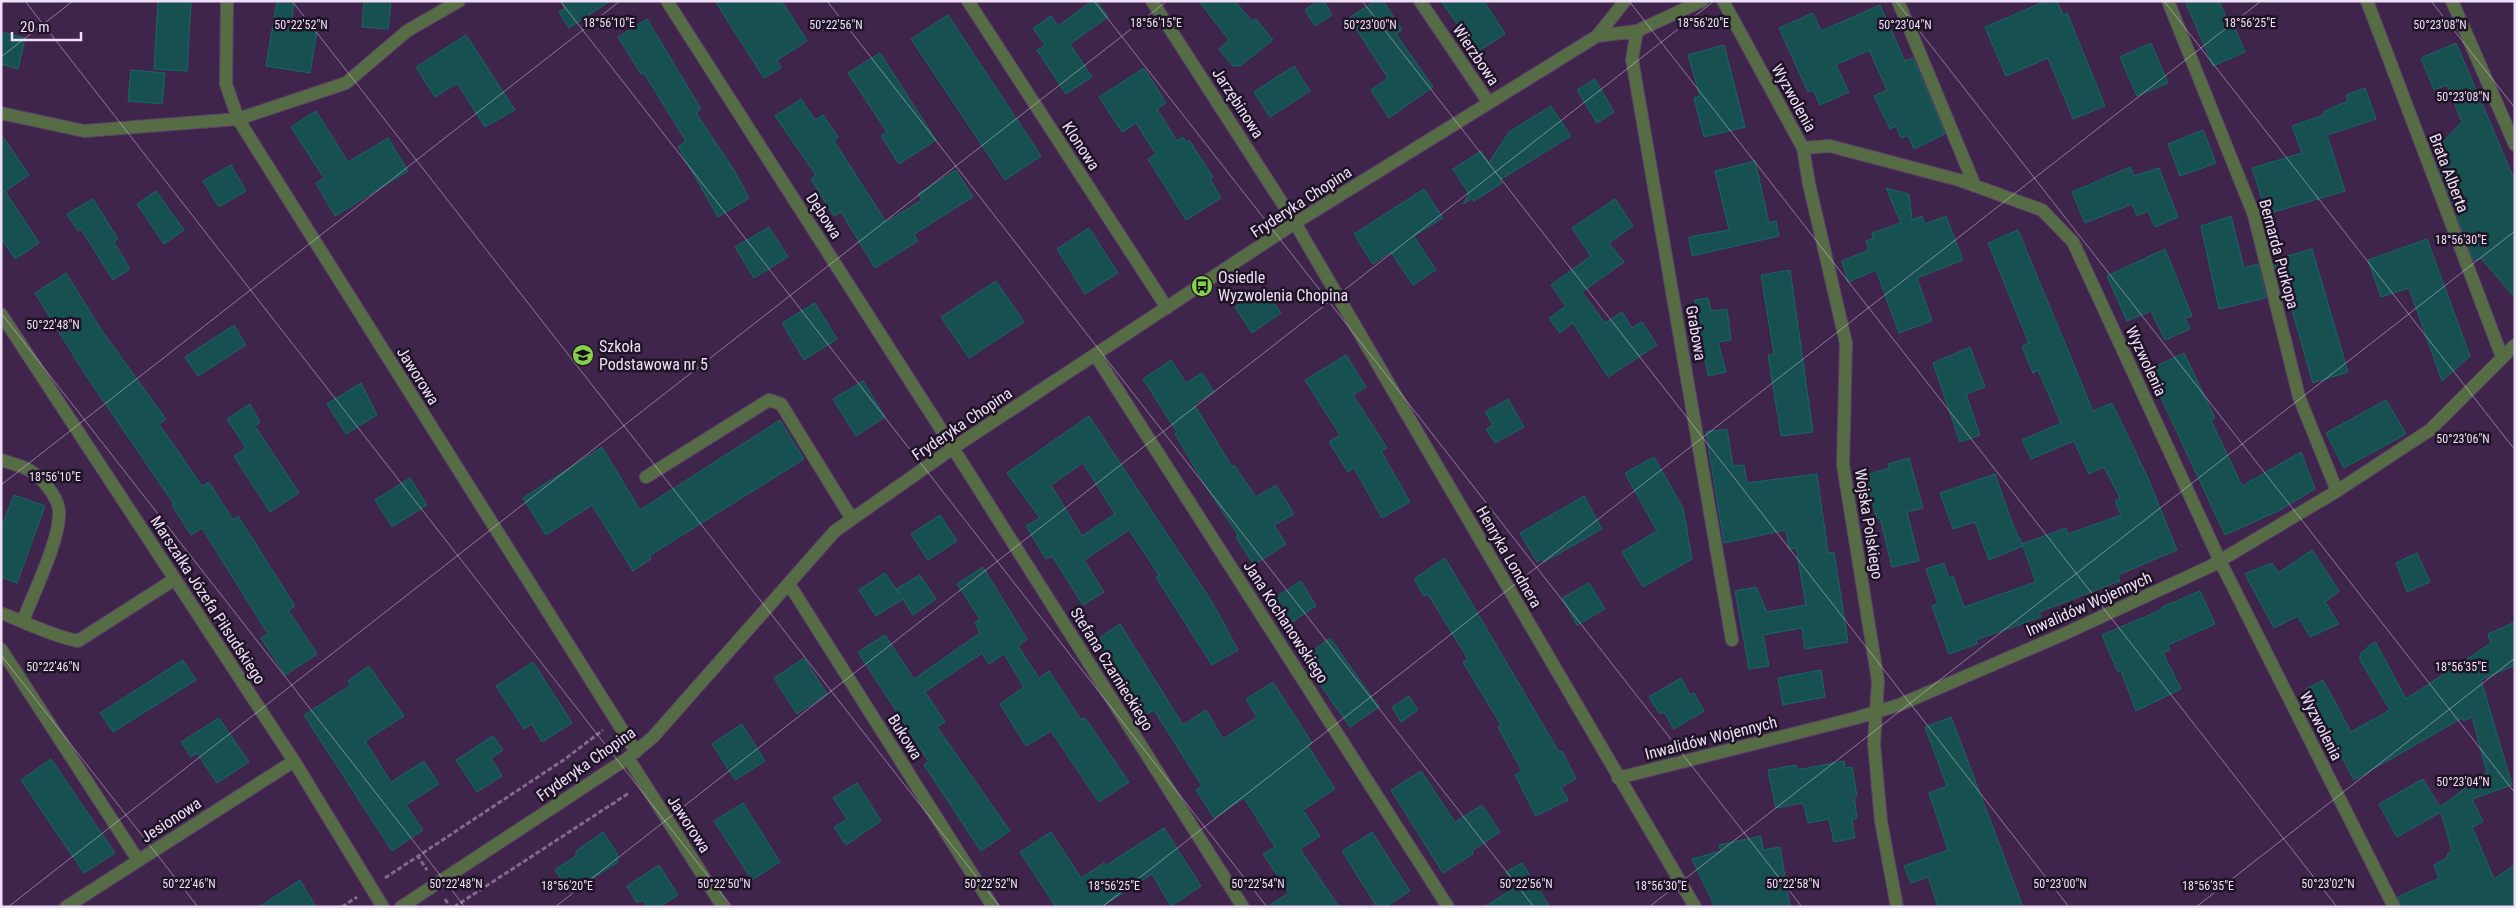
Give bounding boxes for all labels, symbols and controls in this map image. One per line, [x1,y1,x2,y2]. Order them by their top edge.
scale bar [12,10,81,42]
text: 18°56'10"E [583,16,635,30]
text: 18°56'15"E [1130,16,1182,30]
text: 18°56'20"E [1677,16,1729,30]
text: 18°56'25"E [2224,16,2276,30]
text: 20 m [20,18,50,36]
text: 50°22'52"N [274,18,328,32]
text: 50°22'56"N [809,18,863,32]
text: 50°23'00"N [1343,18,1397,32]
text: 50°23'04"N [1878,18,1932,32]
text: 50°23'08"N [2413,18,2467,32]
street label: Wierzbowa [1449,21,1503,89]
street label: Wyzwolenia [1768,61,1820,135]
street label: Jarzębinowa [1208,64,1268,142]
text: 50°23'08"N [2436,90,2490,104]
street label: Klonowa [1058,118,1104,174]
street label: Brata Alberta [2425,131,2473,215]
street label: Fryderyka Chopina [1247,162,1355,242]
street label: Dębowa [802,190,846,242]
street label: Bernarda Purkopa [2255,197,2303,311]
text: 18°56'30"E [2435,233,2487,247]
place label: Osiedle Wyzwolenia Chopina [1218,268,1348,305]
bus stop icon: Osiedle Wyzwolenia Chopina [1190,274,1214,298]
street label: Grabowa [1682,304,1710,362]
text: 50°22'48"N [26,318,80,332]
street label: Wyzwolenia [2122,323,2170,399]
place label: Szkoła Podstawowa nr 5 [599,337,708,374]
school or university icon: Szkoła Podstawowa nr 5 [571,343,595,367]
street label: Jaworowa [393,344,443,408]
street label: Fryderyka Chopina [908,384,1016,464]
text: 50°23'06"N [2436,432,2490,446]
street label: Wojska Polskiego [1851,467,1887,581]
text: 18°56'10"E [29,470,81,484]
street label: Henryka Londnera [1472,503,1546,611]
street label: Marszałka Józefa Piłsudskiego [146,512,270,688]
street label: Jana Kochanowskiego [1239,557,1333,687]
street label: Inwalidów Wojennych [2023,568,2155,640]
street label: Stefana Czarnieckiego [1066,604,1158,734]
text: 50°22'46"N [26,660,80,674]
text: 18°56'35"E [2435,660,2487,674]
street label: Wyzwolenia [2296,688,2346,764]
street label: Bukowa [884,711,926,763]
street label: Inwalidów Wojennych [1643,712,1779,764]
street label: Fryderyka Chopina [533,723,639,805]
text: 50°23'04"N [2436,775,2490,789]
street label: Jaworowa [663,792,715,856]
street label: Jesionowa [137,793,205,847]
text: 50°22'46"N [162,877,216,891]
text: 50°22'48"N [429,877,483,891]
text: 50°22'50"N [697,877,751,891]
text: 50°22'52"N [964,877,1018,891]
text: 50°22'54"N [1231,877,1285,891]
text: 50°22'56"N [1499,877,1553,891]
text: 50°22'58"N [1766,877,1820,891]
text: 50°23'00"N [2033,877,2087,891]
text: 50°23'02"N [2301,877,2355,891]
text: 18°56'20"E [541,879,593,893]
text: 18°56'25"E [1088,879,1140,893]
text: 18°56'30"E [1635,879,1687,893]
text: 18°56'35"E [2182,879,2234,893]

